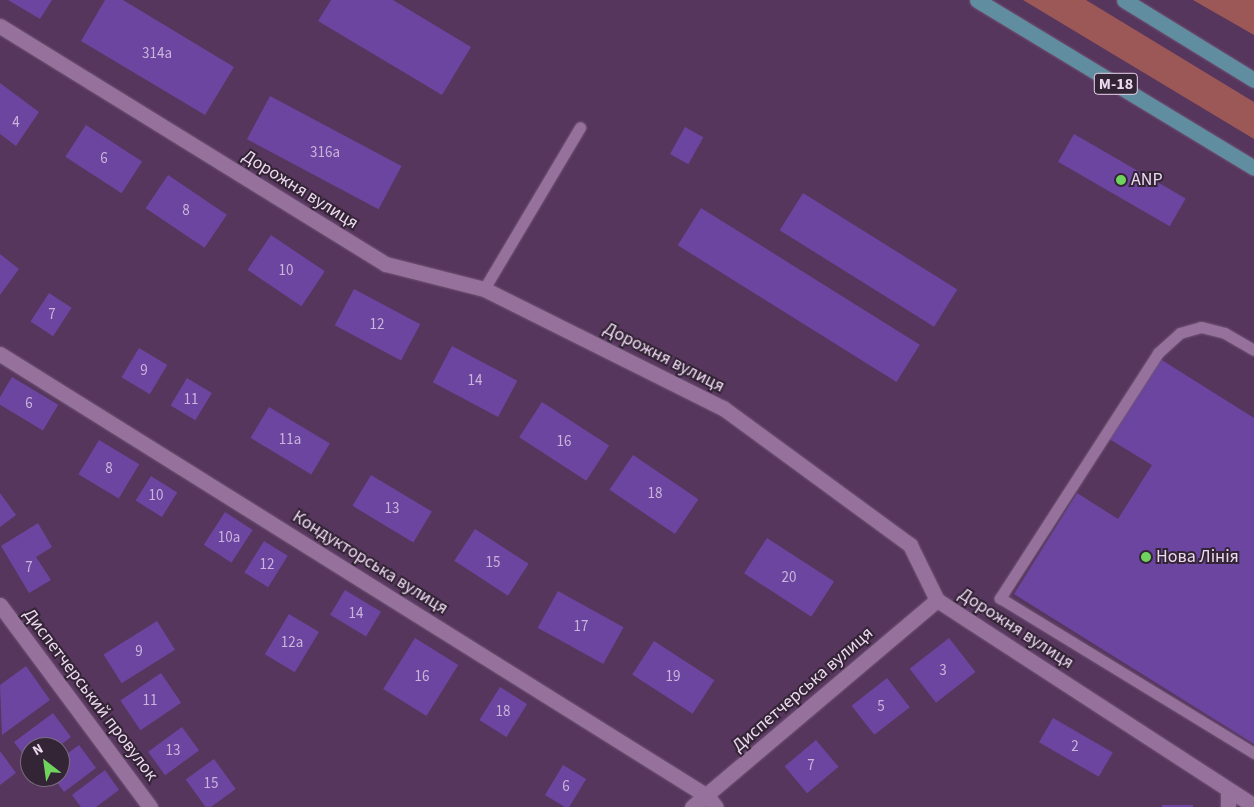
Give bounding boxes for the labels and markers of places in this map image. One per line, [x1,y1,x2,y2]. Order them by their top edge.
place label: ANP [1131,169,1163,191]
marker: ANP [1115,174,1127,186]
place label: Нова Лінія [1156,546,1239,568]
marker: Нова Лінія [1140,551,1152,563]

